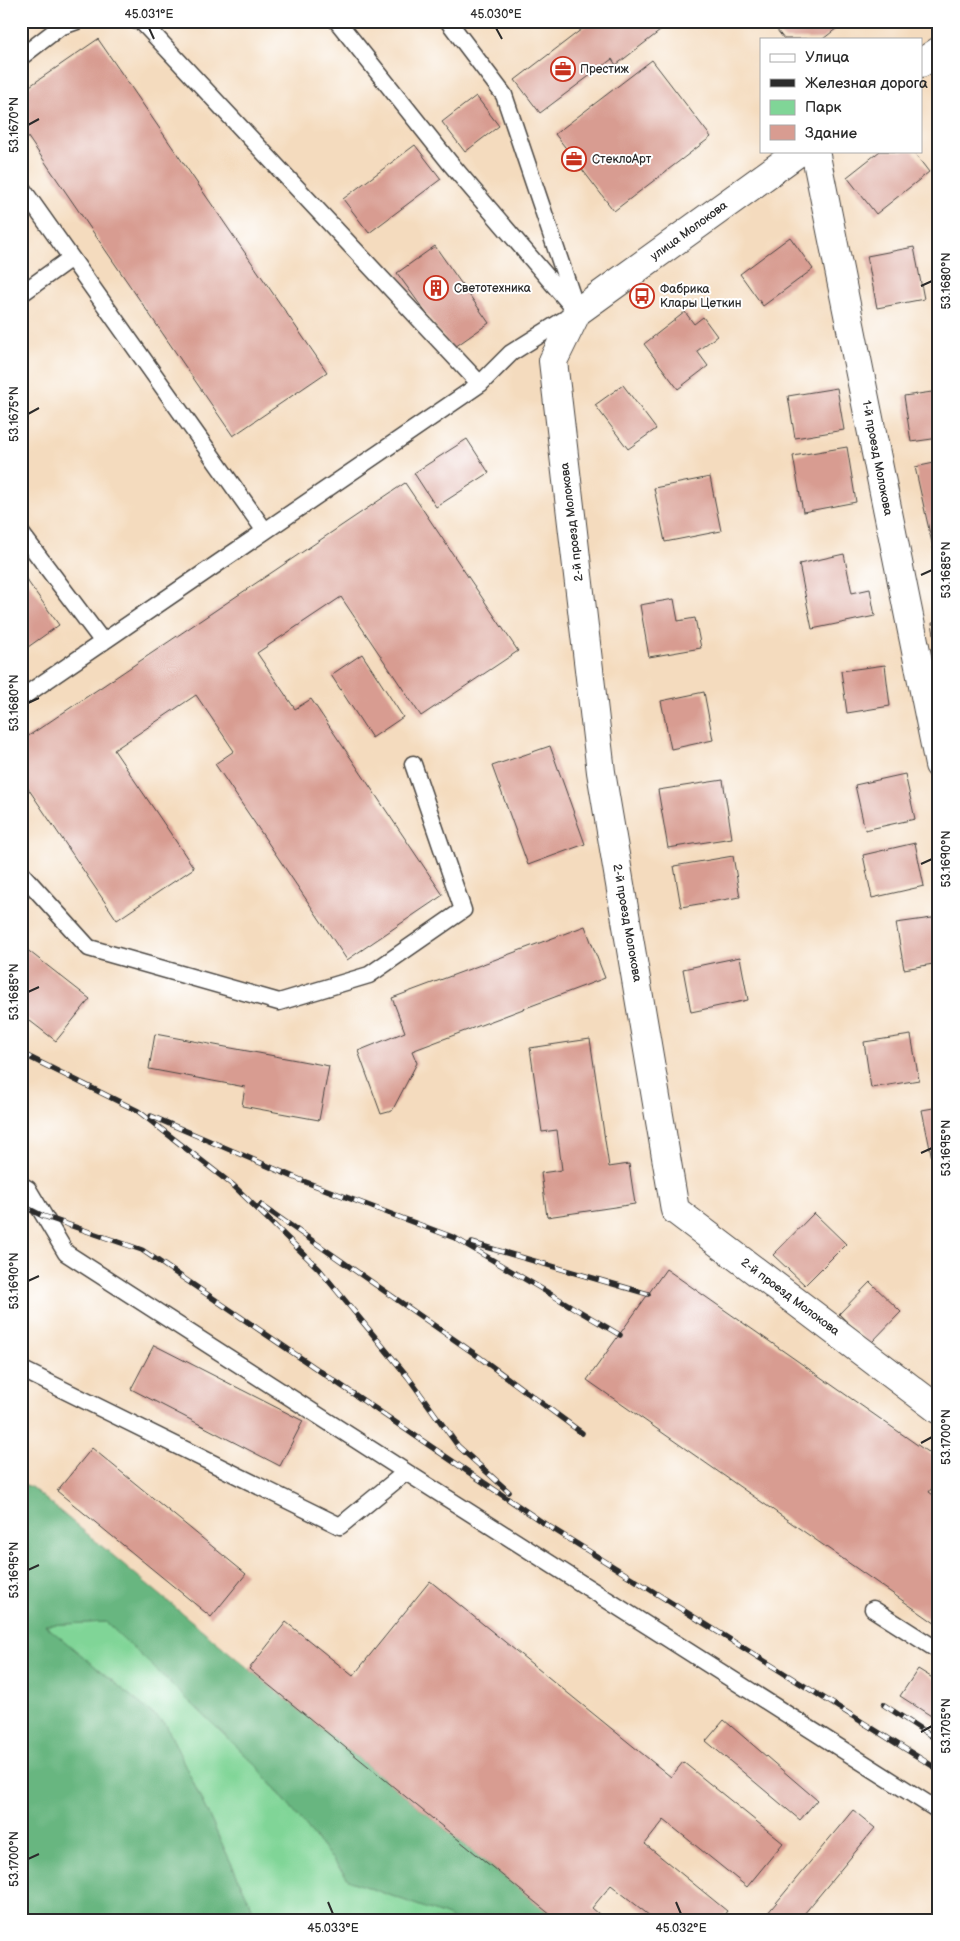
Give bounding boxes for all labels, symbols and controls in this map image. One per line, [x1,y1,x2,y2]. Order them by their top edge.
text: 45.031°E [124,7,174,22]
text: 45.030°E [470,7,522,22]
legend [760,38,922,152]
text: Улица [805,48,850,67]
office icon: Престиж [550,56,576,82]
place label: Престиж [580,62,630,77]
text: Железная дорога [805,74,928,93]
text: 53.1670°N [7,97,22,153]
text: Парк [805,98,842,117]
text: Здание [805,124,857,143]
office icon: СтеклоАрт [561,146,587,172]
place label: СтеклоАрт [592,152,652,167]
street label: улица Молокова [648,198,730,264]
text: 53.1680°N [939,252,954,310]
building icon: Светотехника [423,275,449,301]
place label: Светотехника [454,281,531,296]
place label: Фабрика Клары Цеткин [660,282,742,311]
bus stop icon: Фабрика Клары Цеткин [629,283,655,309]
text: 53.1675°N [7,386,22,442]
street label: 1-й проезд Молокова [858,399,896,517]
street label: 2-й проезд Молокова [557,462,587,582]
text: 53.1685°N [939,542,954,598]
text: 53.1680°N [7,674,22,732]
text: 53.1690°N [939,830,954,888]
street label: 2-й проезд Молокова [609,863,645,983]
text: 53.1685°N [7,964,22,1020]
text: 53.1695°N [939,1120,954,1176]
text: 53.1690°N [7,1252,22,1310]
street label: 2-й проезд Молокова [738,1255,842,1339]
text: 53.1700°N [939,1409,954,1465]
text: 53.1695°N [7,1542,22,1598]
text: 53.1705°N [939,1698,954,1754]
text: 53.1700°N [7,1831,22,1887]
text: 45.033°E [307,1921,359,1936]
text: 45.032°E [655,1921,707,1936]

